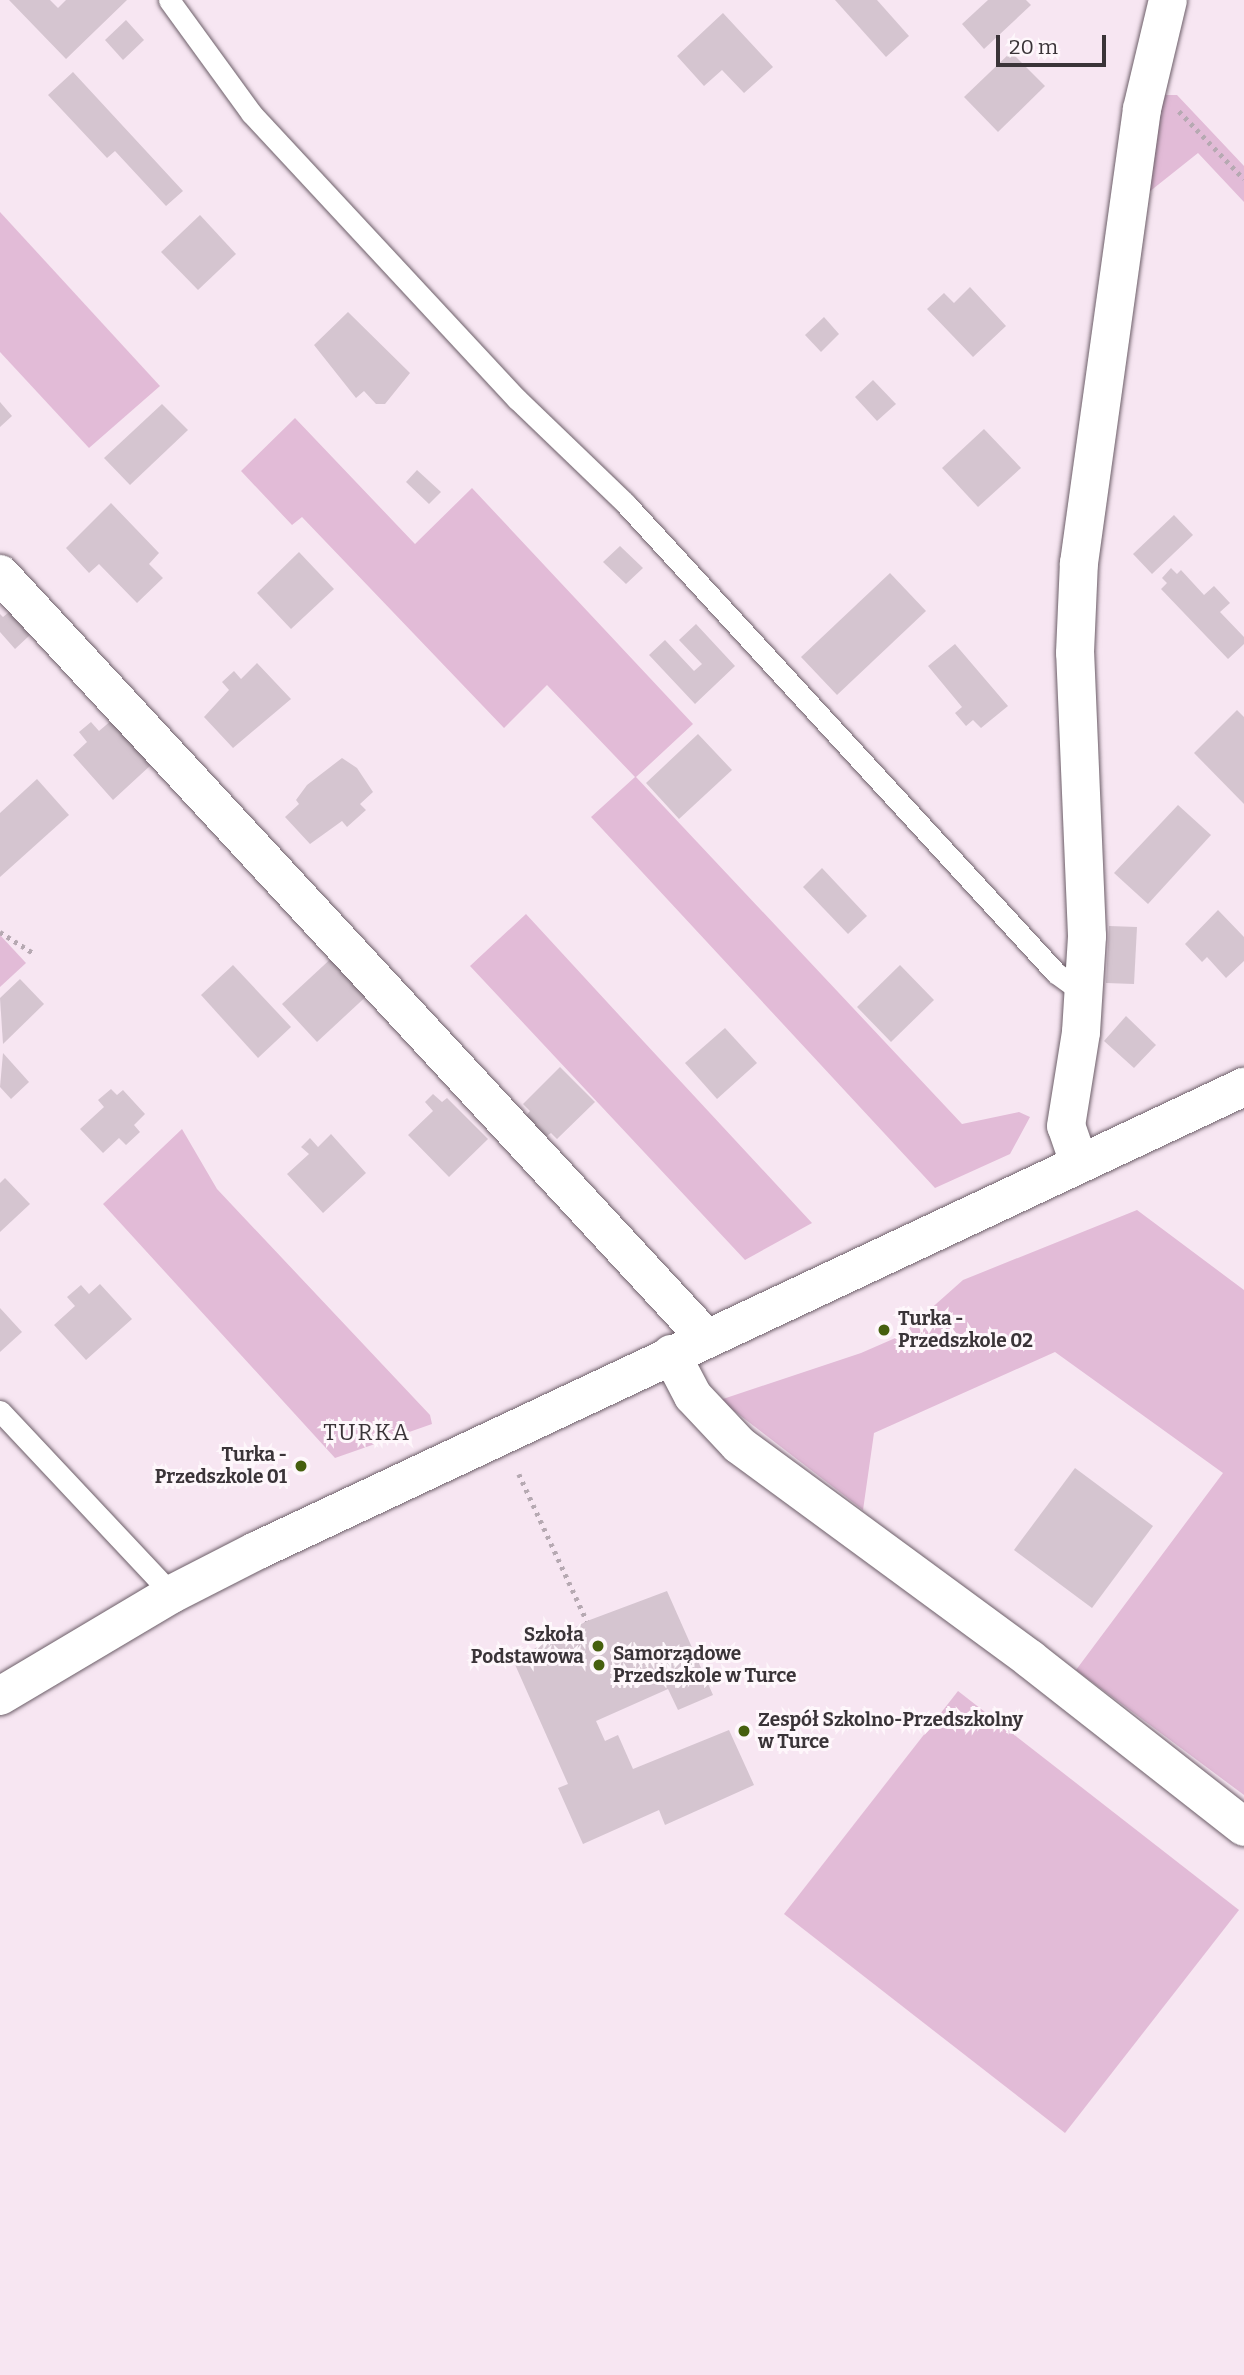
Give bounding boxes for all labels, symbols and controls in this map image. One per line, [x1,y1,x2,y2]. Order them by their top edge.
scale bar [999,21,1109,65]
text: 20 m [1009,34,1058,60]
place label: Turka - Przedszkole 02 [898,1308,1033,1352]
marker: Turka - Przedszkole 02 [876,1322,892,1338]
district label: TURKA [324,1418,410,1446]
place label: Turka - Przedszkole 01 [155,1444,287,1488]
marker: Turka - Przedszkole 01 [293,1458,309,1474]
place label: Szkoła Podstawowa [471,1624,584,1668]
marker: Szkoła Podstawowa [590,1638,606,1654]
place label: Samorządowe Przedszkole w Turce [613,1643,796,1687]
marker: Samorządowe Przedszkole w Turce [591,1657,607,1673]
place label: Zespół Szkolno-Przedszkolny w Turce [758,1709,1023,1753]
marker: Zespół Szkolno-Przedszkolny w Turce [736,1723,752,1739]

